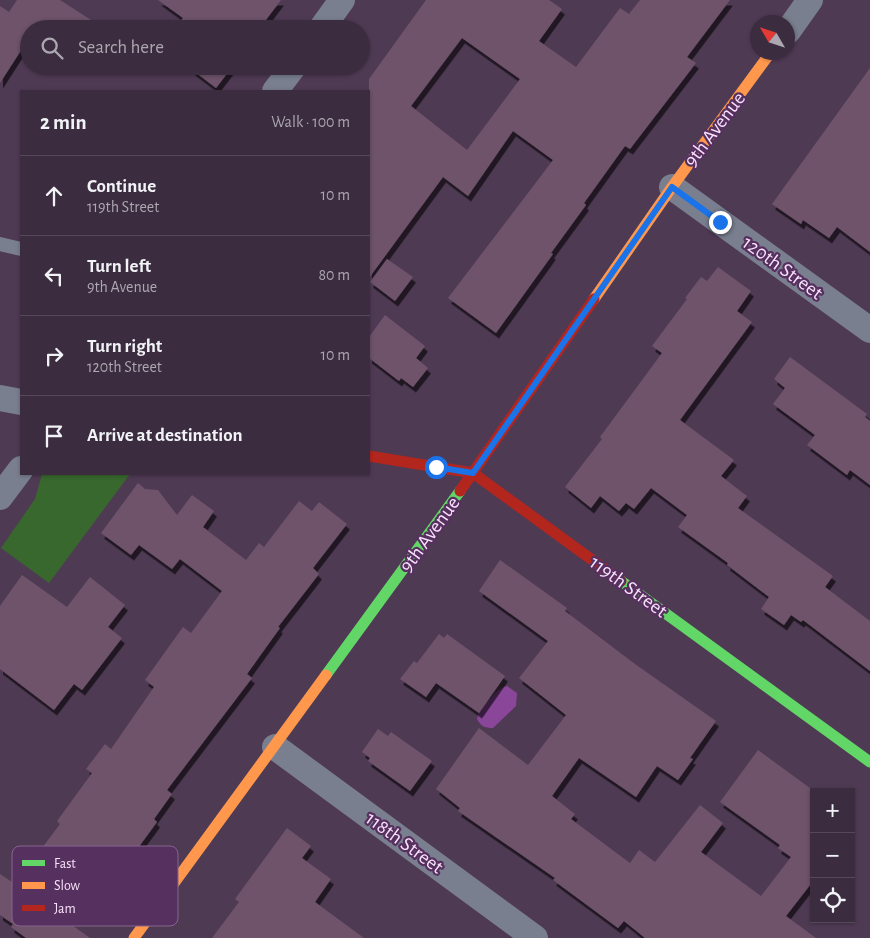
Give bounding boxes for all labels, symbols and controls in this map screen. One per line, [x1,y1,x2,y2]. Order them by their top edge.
north arrow [750,15,795,60]
search box [20,20,370,75]
icon: search [38,34,66,62]
text: Search here [78,38,164,57]
street label: 9th Avenue [680,89,749,171]
text: 2 min [40,112,87,133]
text: Walk · 100 m [271,114,350,130]
text: Continue [87,177,156,196]
icon: ahead [40,182,68,210]
text: 10 m [321,187,350,203]
text: 119th Street [87,199,159,215]
route end [709,211,732,234]
street label: 120th Street [739,232,827,304]
text: Turn left [87,257,151,276]
icon: left [40,262,68,290]
text: 80 m [319,267,350,283]
text: 9th Avenue [87,279,157,295]
text: Turn right [87,337,162,356]
icon: right [40,342,68,370]
text: 10 m [321,347,350,363]
text: 120th Street [87,359,162,375]
icon: arrive [40,422,68,450]
text: Arrive at destination [87,426,243,445]
route start [425,456,448,479]
street label: 9th Avenue [396,493,464,576]
street label: 119th Street [586,552,671,622]
map controls [810,788,855,923]
button: + [810,788,855,833]
street label: 118th Street [362,808,447,878]
button: − [810,833,855,878]
legend [12,846,178,926]
text: Fast [54,857,76,871]
button: locate [810,878,855,923]
text: Slow [54,879,81,893]
text: Jam [54,902,76,916]

